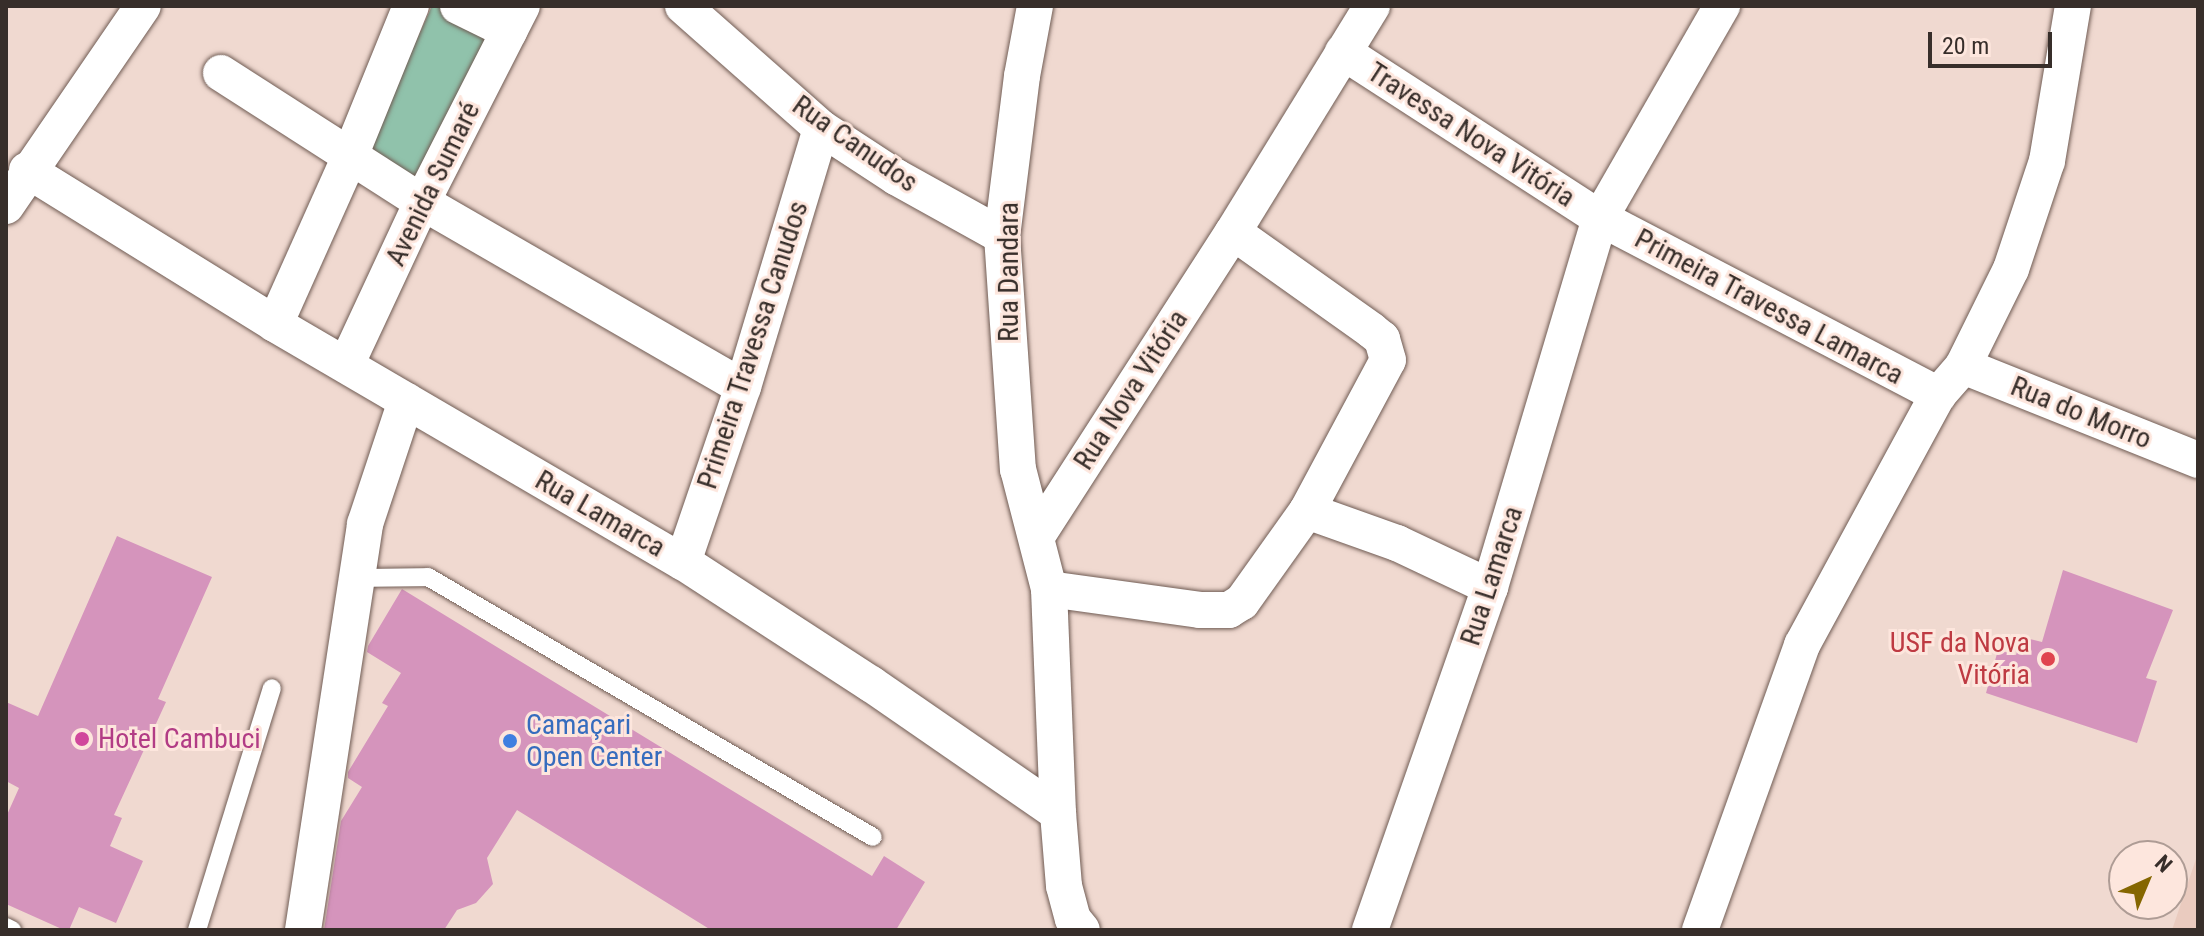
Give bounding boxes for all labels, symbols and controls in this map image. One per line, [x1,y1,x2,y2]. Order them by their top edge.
scale bar [1932,16,2056,66]
text: 20 m [1942,32,1989,60]
street label: Travessa Nova Vitória [1361,55,1581,215]
street label: Rua Canudos [786,89,924,199]
street label: Avenida Sumaré [379,97,487,271]
street label: Primeira Travessa Canudos [691,197,815,493]
street label: Rua Dandara [992,202,1026,342]
street label: Primeira Travessa Lamarca [1629,222,1909,392]
street label: Rua Nova Vitória [1067,304,1195,476]
street label: Rua do Morro [2006,370,2156,456]
street label: Rua Lamarca [529,463,671,565]
street label: Rua Lamarca [1454,502,1530,650]
place label: USF da Nova Vitória [1890,626,2030,692]
marker: USF da Nova Vitória [2037,648,2059,670]
place label: Camaçari Open Center [526,708,662,774]
place label: Hotel Cambuci [98,722,261,756]
marker: Hotel Cambuci [73,730,91,748]
marker: Camaçari Open Center [501,732,519,750]
north arrow [2108,840,2188,920]
text: N [2150,850,2177,877]

